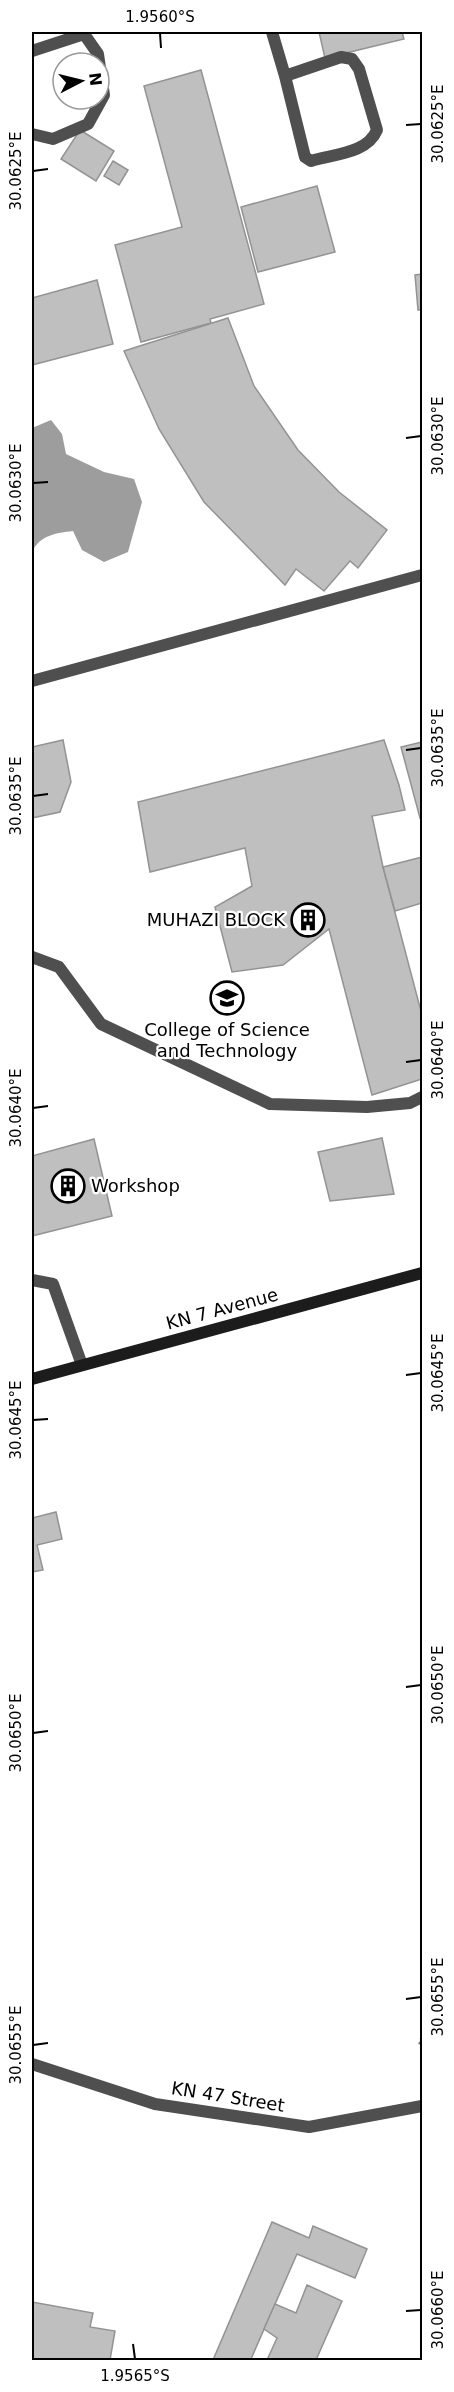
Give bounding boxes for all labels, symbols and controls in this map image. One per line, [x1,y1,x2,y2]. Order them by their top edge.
text: 1.9560°S [125,8,195,26]
north arrow [51,51,111,111]
text: N [85,71,106,87]
text: 30.0625°E [429,84,447,164]
text: 30.0625°E [7,131,25,211]
text: 30.0630°E [429,396,447,476]
text: 30.0630°E [7,443,25,523]
text: 30.0635°E [429,708,447,788]
text: 30.0635°E [7,756,25,836]
building icon: MUHAZI BLOCK [290,902,326,938]
place label: MUHAZI BLOCK [147,909,286,930]
school or university icon: College of Science and Technology [209,980,245,1016]
place label: College of Science and Technology [144,1019,310,1061]
text: 30.0640°E [429,1020,447,1100]
text: 30.0640°E [7,1068,25,1148]
building icon: Workshop [50,1168,86,1204]
place label: Workshop [91,1175,180,1196]
street label: KN 7 Avenue [164,1283,280,1334]
text: 30.0645°E [429,1333,447,1413]
text: 30.0645°E [7,1380,25,1460]
text: 30.0650°E [429,1645,447,1725]
text: 30.0650°E [7,1693,25,1773]
text: 30.0655°E [429,1957,447,2037]
text: 30.0655°E [7,2005,25,2085]
street label: KN 47 Street [170,2077,286,2116]
text: 30.0660°E [429,2270,447,2350]
text: 1.9565°S [100,2367,170,2385]

